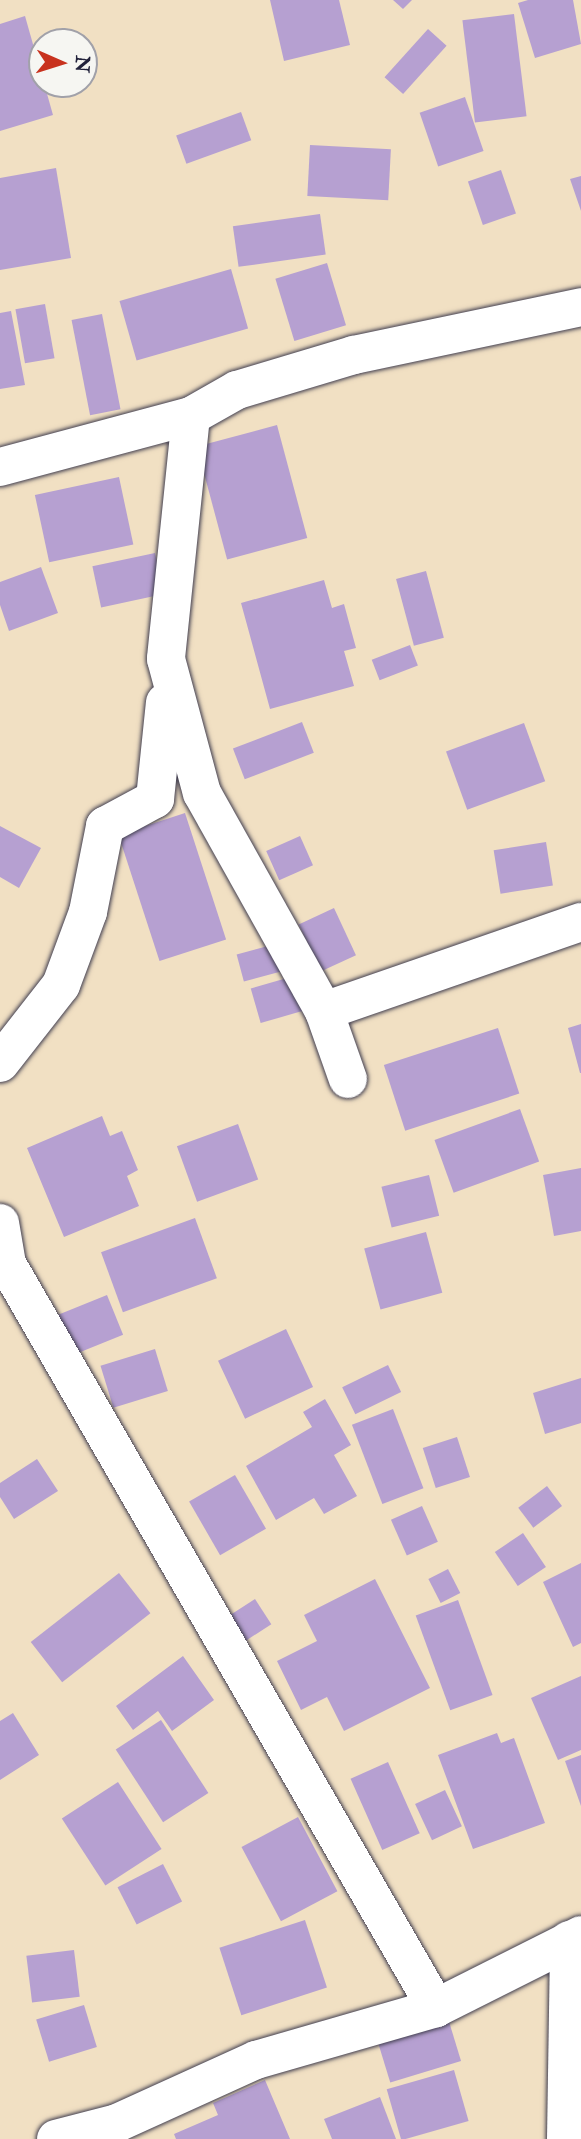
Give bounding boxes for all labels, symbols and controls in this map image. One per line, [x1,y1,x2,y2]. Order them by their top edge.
north arrow [28,28,98,98]
text: N [70,55,94,73]

